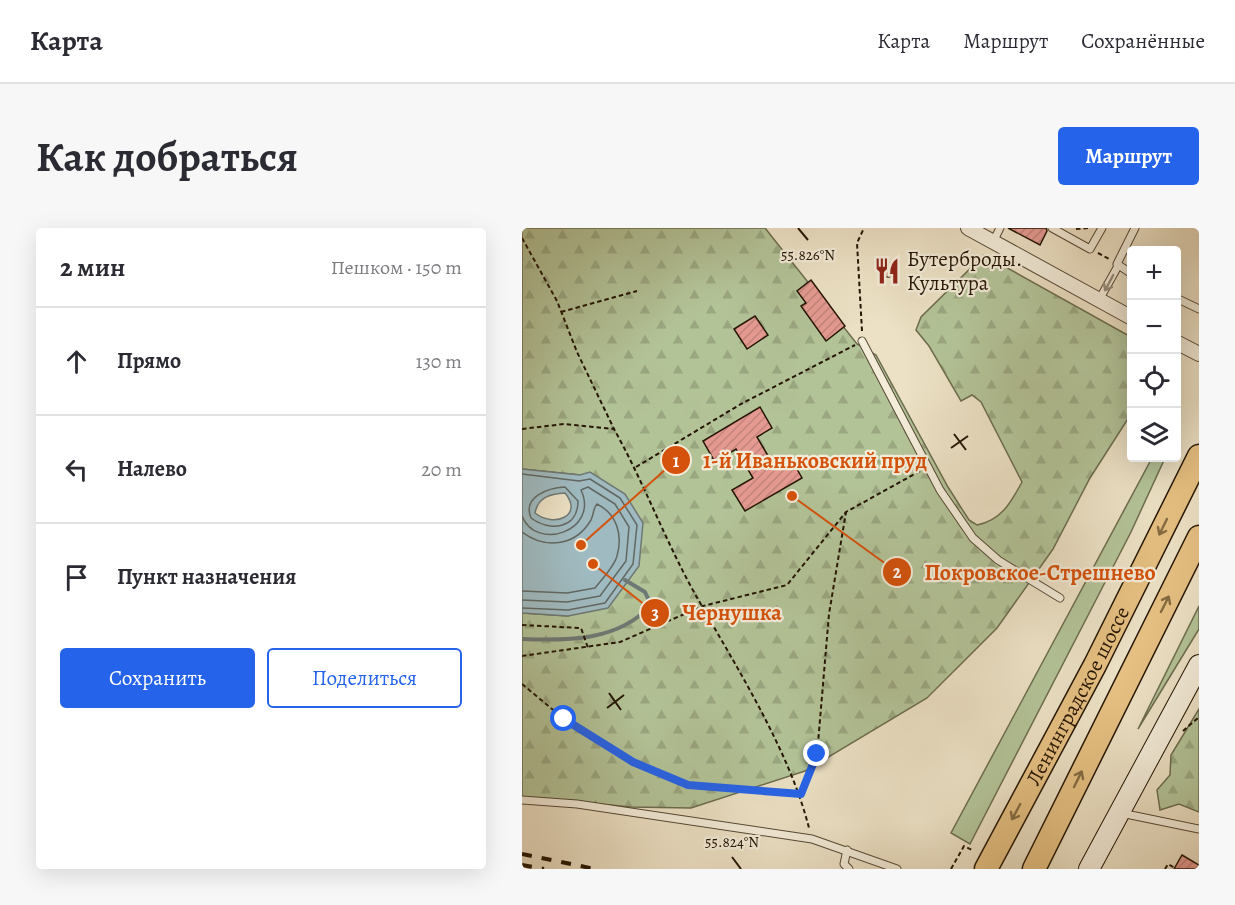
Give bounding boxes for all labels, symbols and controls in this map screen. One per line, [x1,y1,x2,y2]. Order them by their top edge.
text: Карта [30,22,103,60]
text: Карта [877,27,930,55]
text: Маршрут [963,27,1048,55]
text: Сохранённые [1081,27,1205,55]
button: Маршрут [1058,127,1199,185]
text: Как добраться [36,128,298,185]
text: 55.826°N [781,245,835,265]
place label: Бутерброды. Культура [907,245,1022,297]
map controls [1127,246,1181,462]
button: + [1127,246,1181,300]
text: 2 мин [60,250,125,285]
text: Пешком · 150 m [331,254,462,281]
restaurant icon: Бутерброды. Культура [872,256,902,286]
one-way arrow [1102,274,1114,292]
button: − [1127,300,1181,354]
icon: ahead [60,345,93,378]
text: Прямо [117,346,181,376]
text: 130 m [416,348,462,375]
button: locate [1127,354,1181,408]
button: layers [1127,408,1181,462]
callout: 1-й Иваньковский пруд [661,440,939,480]
text: 1-й Иваньковский пруд [703,446,927,476]
text: 1 [673,449,680,473]
icon: left [60,453,93,486]
text: Налево [117,454,187,484]
text: 20 m [421,456,462,483]
one-way arrow [1157,517,1169,535]
callout: Покровское-Стрешнево [882,552,1168,592]
text: Покровское-Стрешнево [924,558,1156,588]
text: 2 [893,560,902,584]
icon: arrive [60,561,93,594]
text: Пункт назначения [117,562,296,592]
callout: Чернушка [640,593,794,633]
one-way arrow [1159,596,1171,614]
text: Чернушка [682,598,782,628]
text: 3 [651,601,659,625]
street label: Ленинградское шоссе [1019,602,1136,790]
button: Сохранить [60,648,255,708]
button: Поделиться [267,648,462,708]
route start [550,705,576,731]
route end [803,740,829,766]
one-way arrow [1073,770,1084,788]
one-way arrow [1010,803,1022,821]
text: 55.824°N [705,832,759,852]

